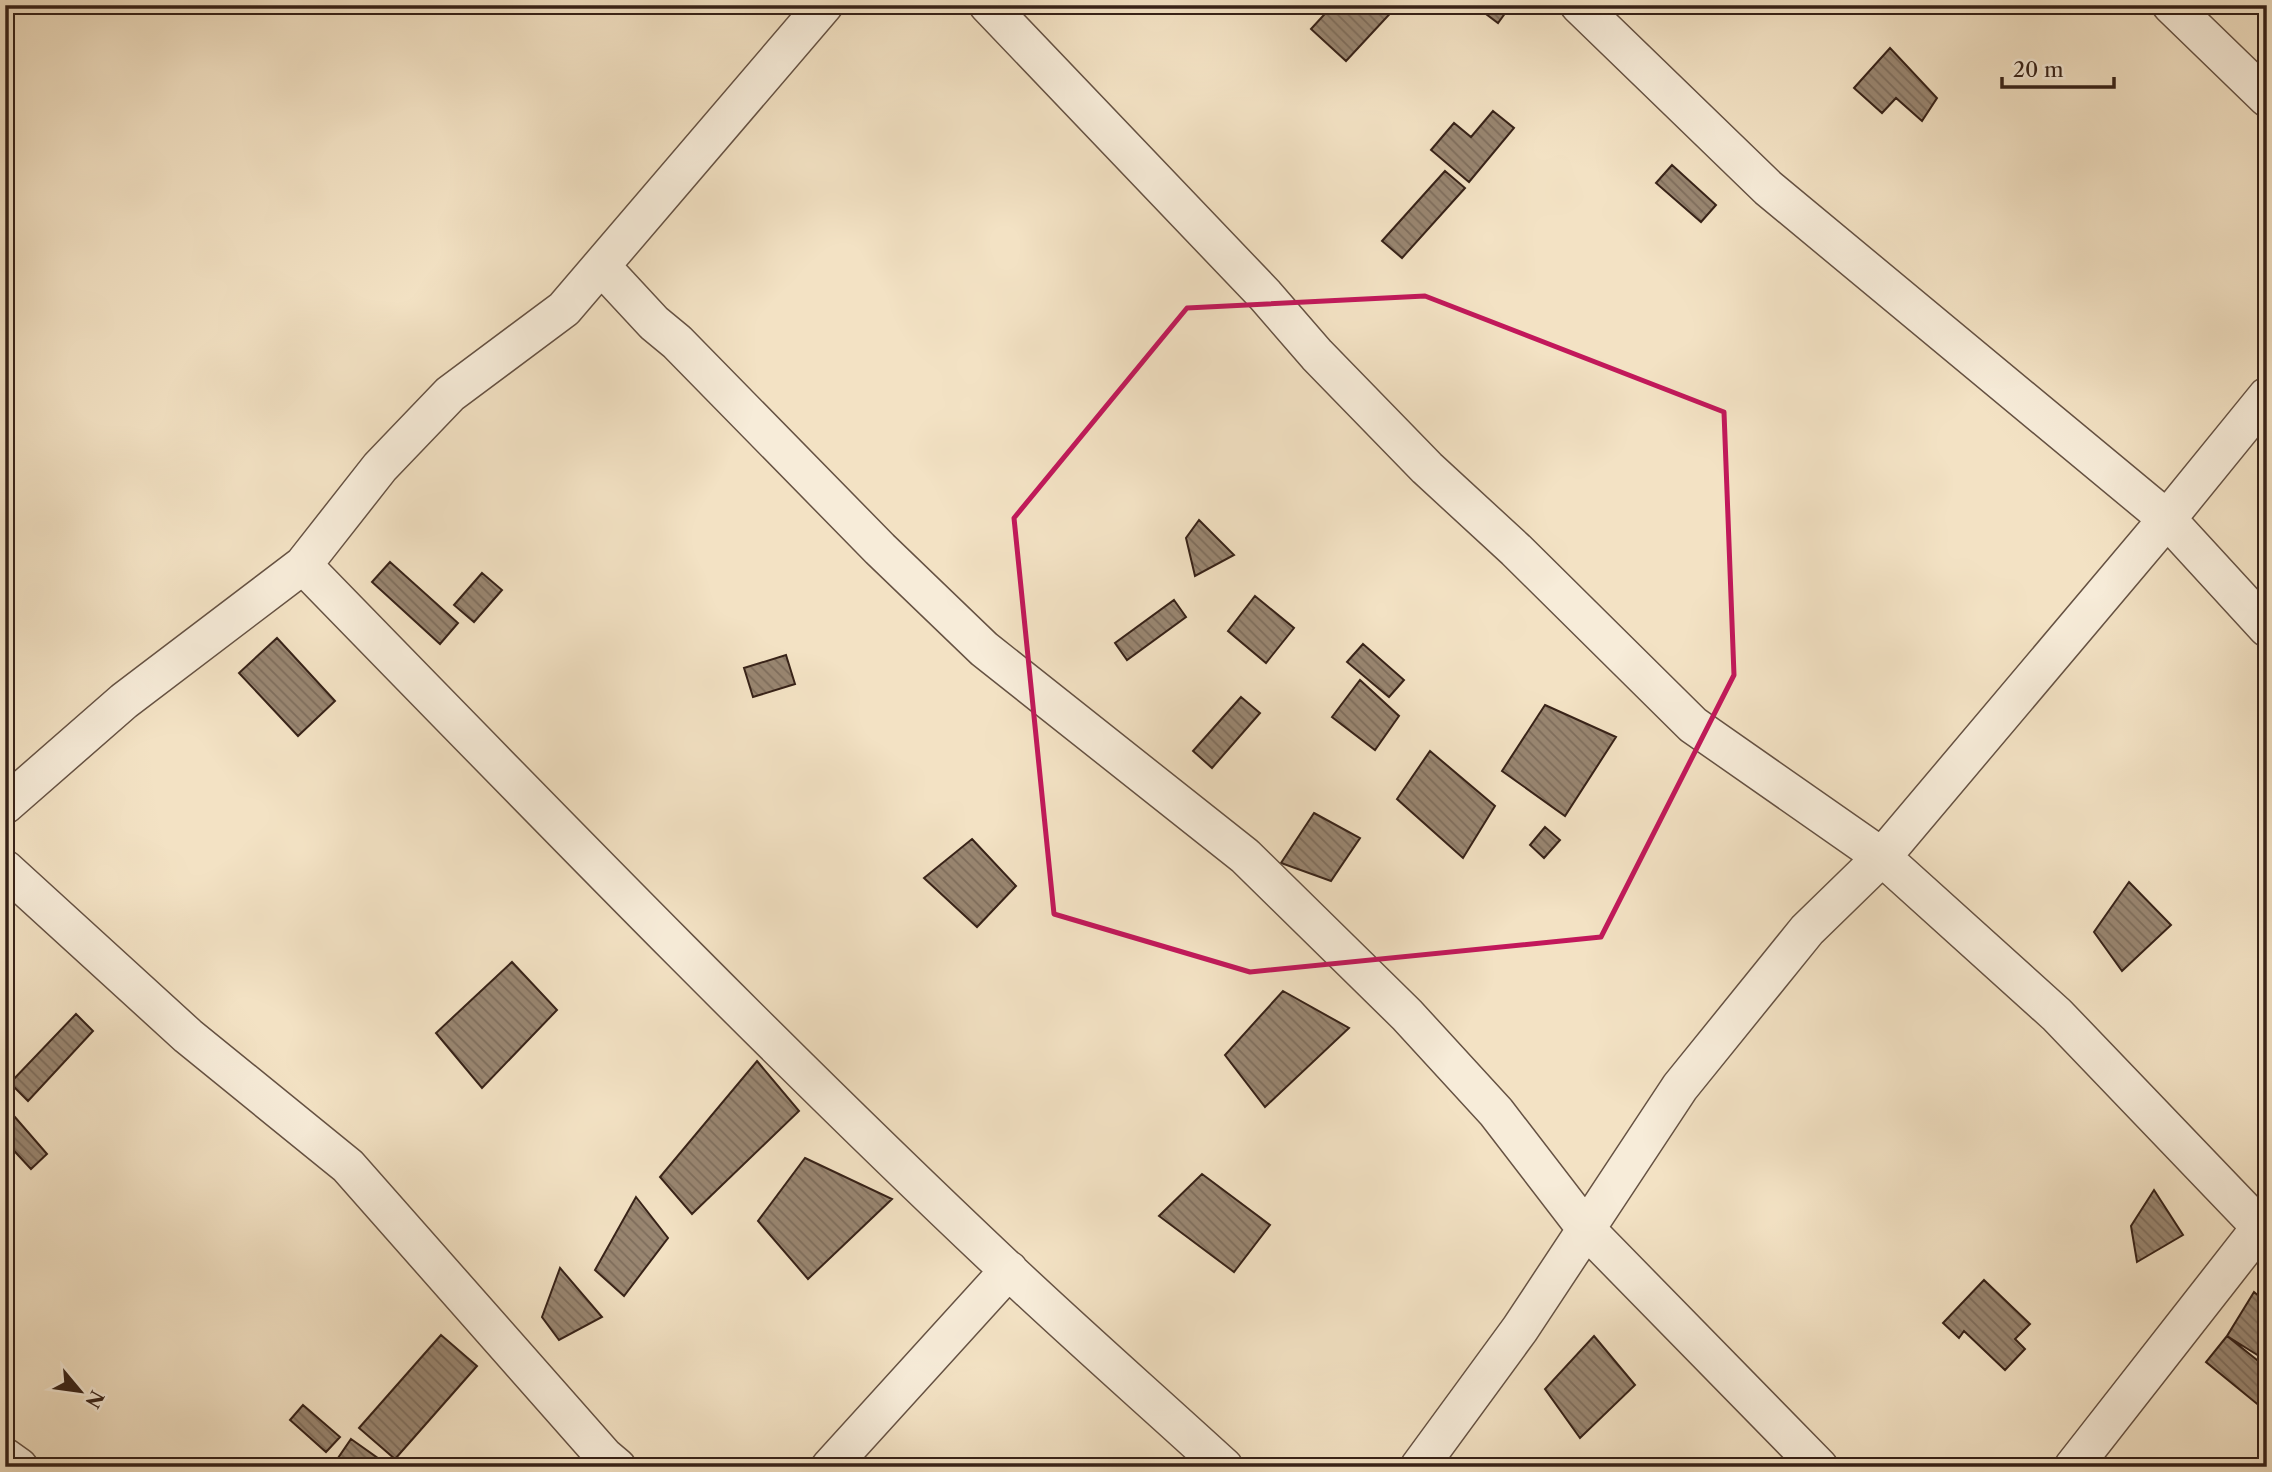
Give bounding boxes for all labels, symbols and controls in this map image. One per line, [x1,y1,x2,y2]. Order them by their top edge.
scale bar [2002,46,2114,90]
text: 20 m [2013,57,2064,82]
north arrow [46,1356,116,1426]
text: N [80,1386,108,1412]

